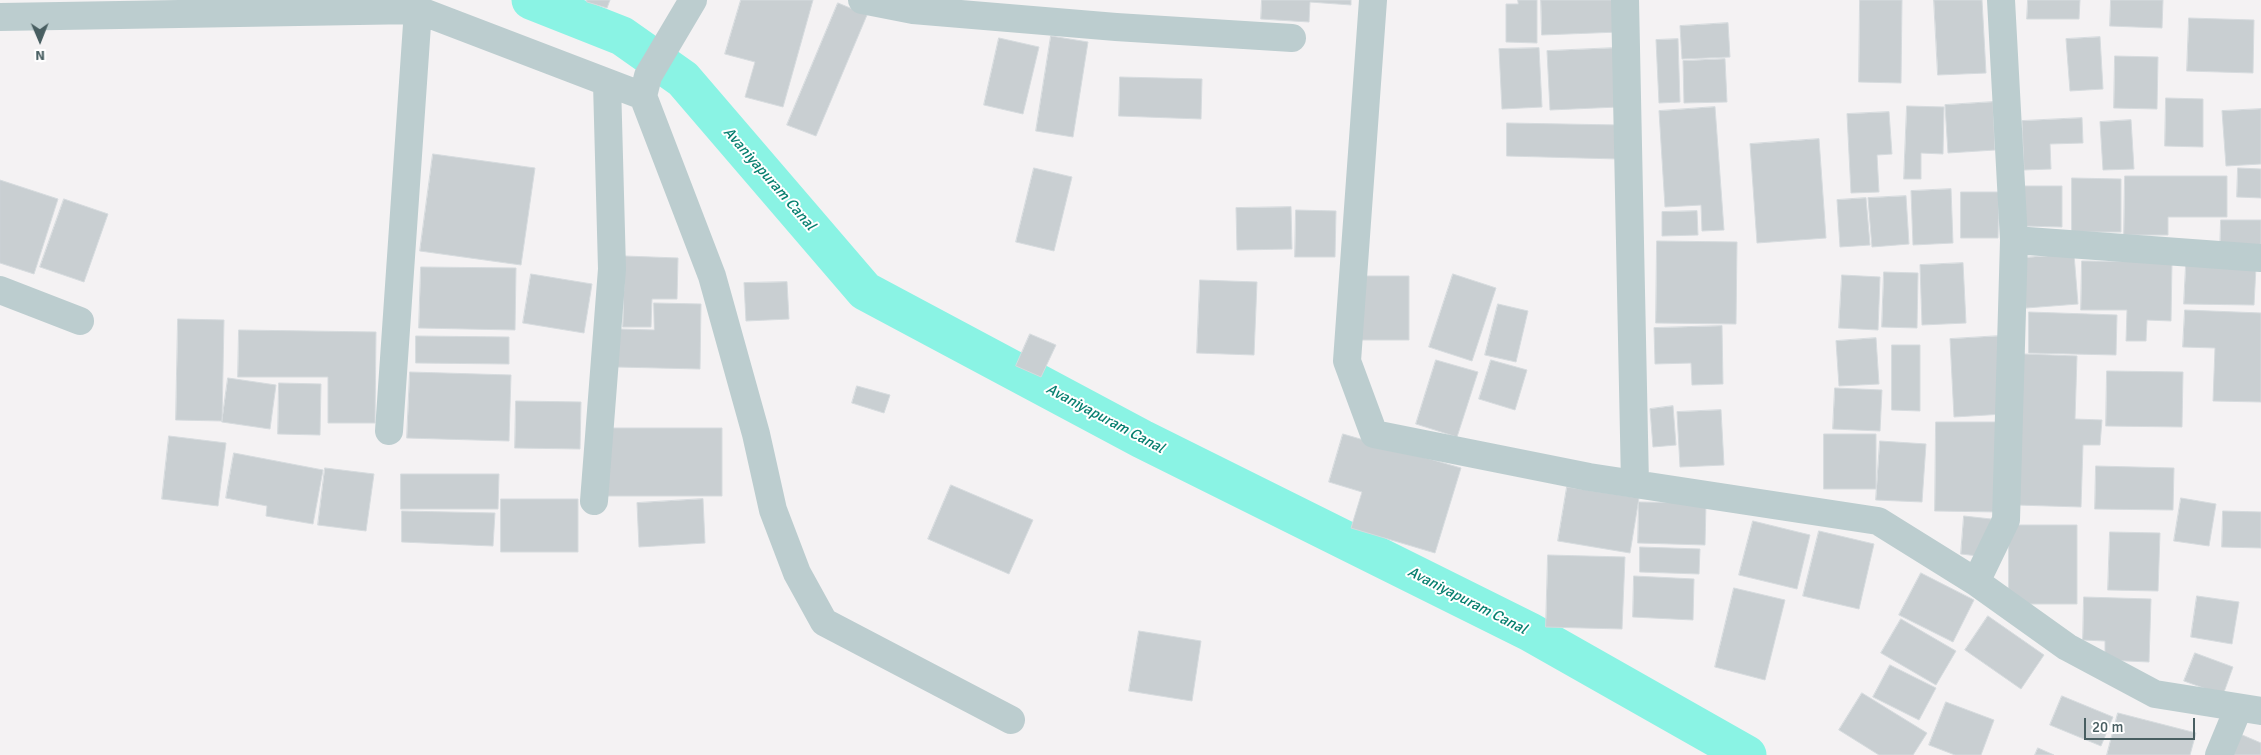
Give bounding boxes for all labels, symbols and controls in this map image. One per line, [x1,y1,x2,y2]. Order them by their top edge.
north arrow [15,15,65,65]
text: N [35,47,45,64]
water label: Avaniyapuram Canal [719,124,819,234]
water label: Avaniyapuram Canal [1043,380,1167,458]
water label: Avaniyapuram Canal [1405,563,1529,639]
scale bar [2086,708,2197,740]
text: 20 m [2092,718,2123,736]

